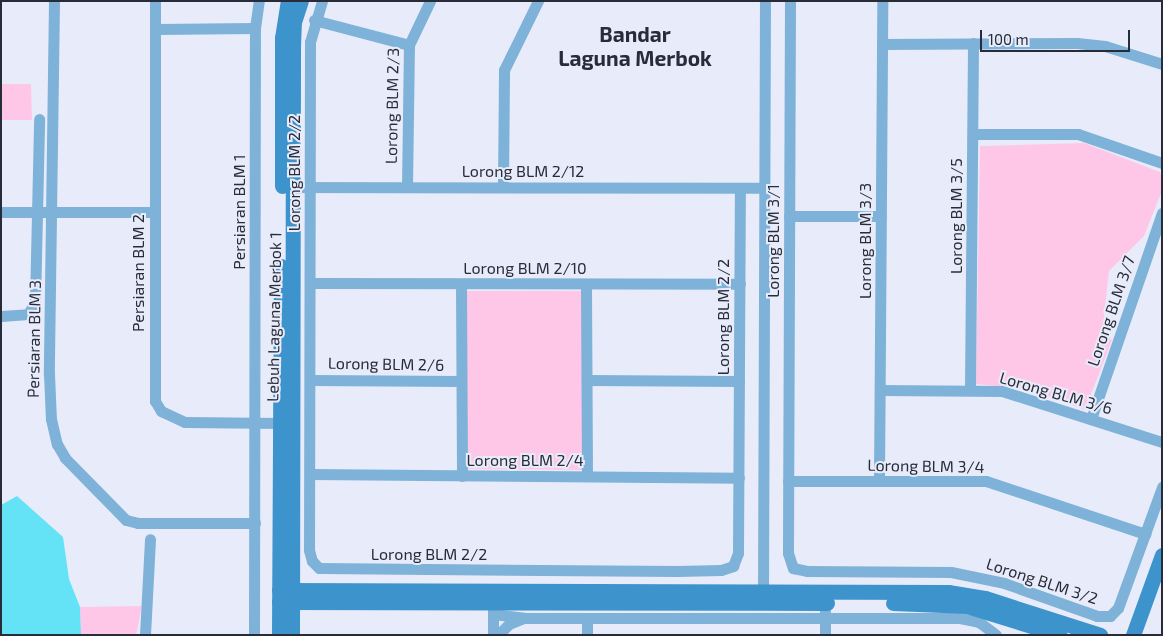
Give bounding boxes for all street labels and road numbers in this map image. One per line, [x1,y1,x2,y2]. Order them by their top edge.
street label: Lorong BLM 2/3 [381,48,403,164]
street label: Lorong BLM 2/2 [284,115,304,231]
street label: Persiaran BLM 1 [229,154,249,270]
street label: Lorong BLM 3/5 [946,158,966,274]
street label: Lorong BLM 2/12 [462,161,584,181]
street label: Lorong BLM 3/3 [855,183,875,299]
street label: Lorong BLM 3/1 [763,184,783,298]
street label: Persiaran BLM 2 [128,214,148,332]
street label: Lebuh Laguna Merbok 1 [263,232,285,402]
street label: Lorong BLM 3/7 [1083,253,1139,369]
street label: Lorong BLM 2/10 [463,258,587,278]
street label: Lorong BLM 2/2 [713,259,733,375]
street label: Persiaran BLM 3 [23,280,45,398]
street label: Lorong BLM 2/6 [328,353,444,375]
street label: Lorong BLM 3/6 [997,368,1115,418]
street label: Lorong BLM 2/4 [466,450,584,470]
street label: Lorong BLM 3/4 [867,455,985,477]
street label: Lorong BLM 2/2 [371,544,487,564]
street label: Lorong BLM 3/2 [984,554,1100,608]

